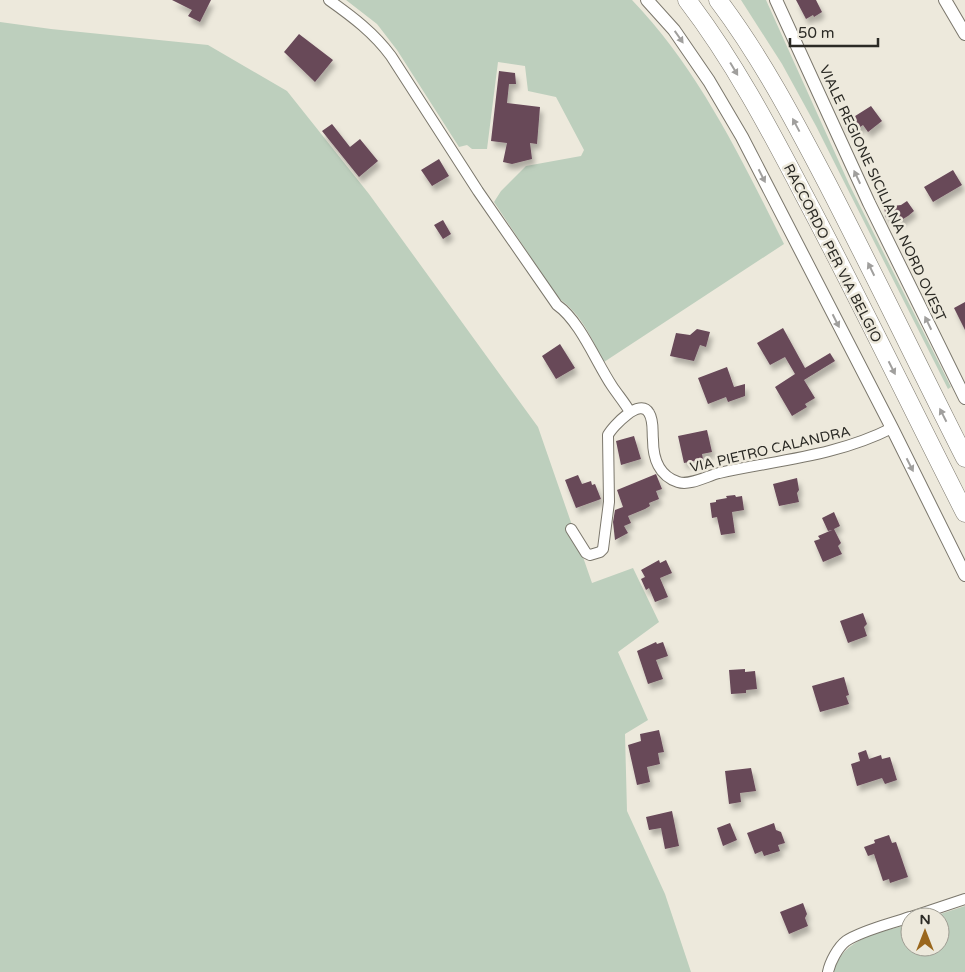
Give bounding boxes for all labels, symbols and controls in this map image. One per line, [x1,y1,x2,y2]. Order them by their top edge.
scale bar [790,15,878,47]
text: 50 m [798,24,835,42]
one-way arrow [674,30,684,44]
street label: VIALE REGIONE SICILIANA NORD OVEST [816,62,950,324]
one-way arrow [730,63,739,76]
one-way arrow [792,117,800,132]
street label: RACCORDO PER VIA BELGIO [780,161,885,345]
one-way arrow [758,169,766,184]
one-way arrow [852,170,860,184]
one-way arrow [867,262,875,276]
one-way arrow [832,314,840,328]
one-way arrow [924,316,932,330]
one-way arrow [888,361,896,375]
one-way arrow [939,408,947,422]
street label: VIA PIETRO CALANDRA [688,423,852,476]
one-way arrow [906,458,915,473]
north arrow [900,907,950,957]
text: N [919,911,931,928]

